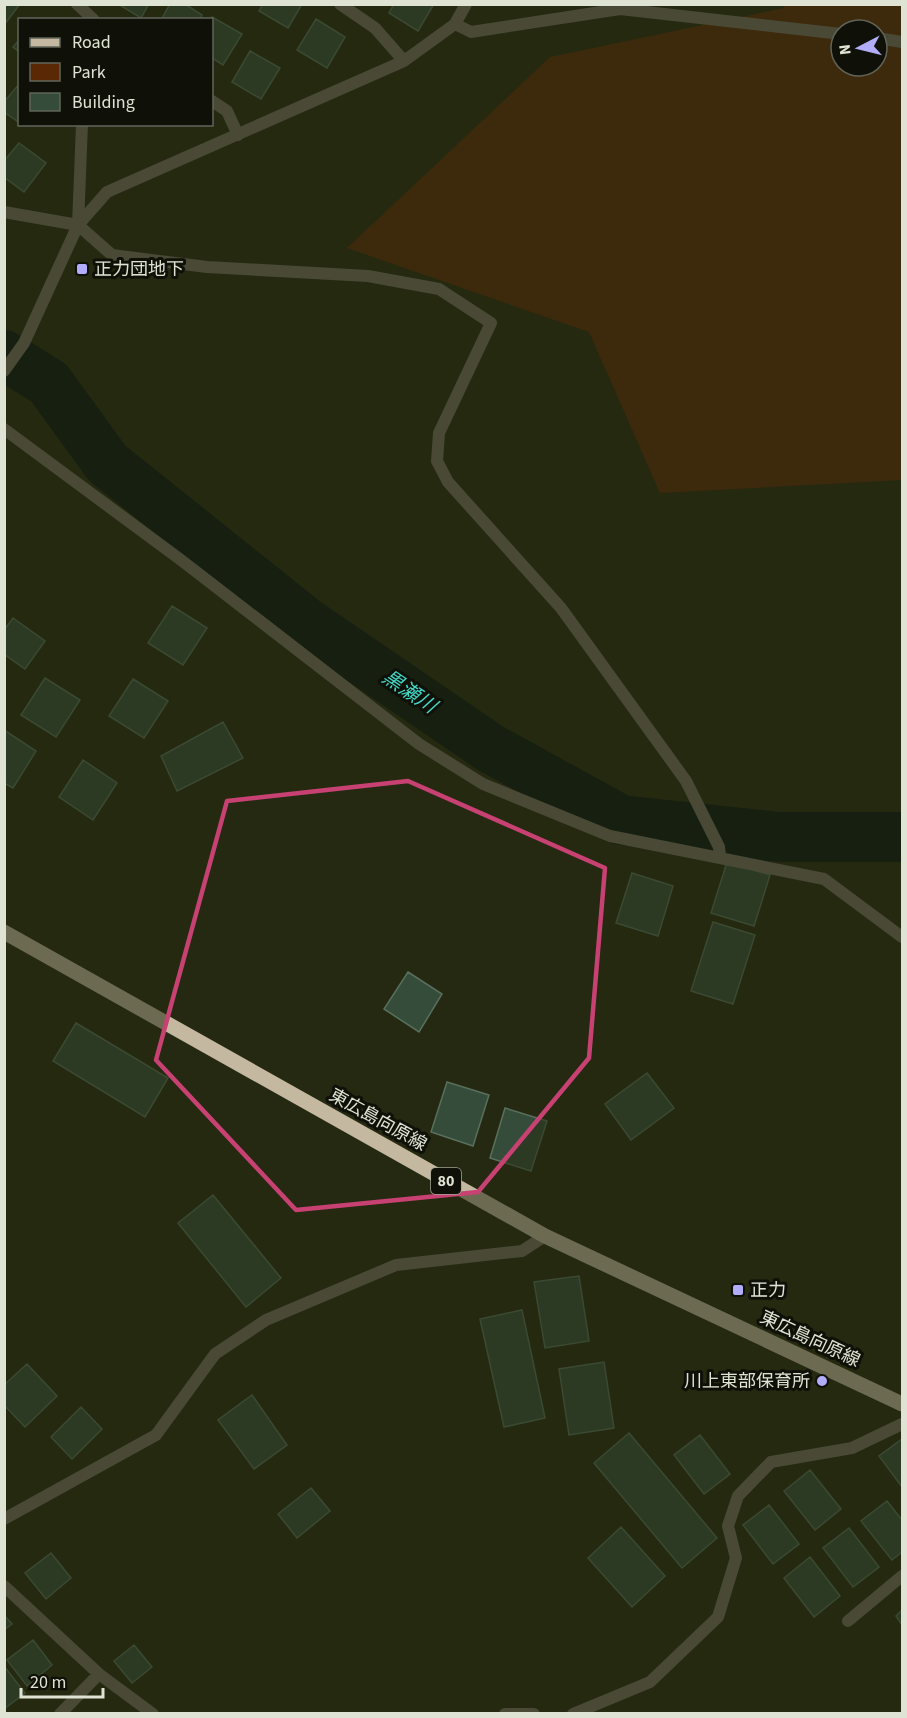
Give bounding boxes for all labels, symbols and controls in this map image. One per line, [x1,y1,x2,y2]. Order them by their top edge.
legend [18,18,213,126]
north arrow [829,18,889,78]
text: Road [72,30,111,55]
text: N [834,43,857,56]
text: Park [72,60,106,85]
text: Building [72,90,135,115]
place label: 正力団地下 [94,257,184,282]
marker: 正力団地下 [75,262,89,276]
water label: 黒瀬川 [376,664,443,722]
street label: 東広島向原線 [325,1083,431,1157]
road number: 80 [431,1168,461,1194]
place label: 正力 [750,1278,786,1303]
marker: 正力 [731,1283,745,1297]
street label: 東広島向原線 [756,1305,864,1373]
place label: 川上東部保育所 [684,1369,810,1394]
marker: 川上東部保育所 [815,1374,829,1388]
scale bar [21,1661,104,1699]
text: 20 m [30,1670,66,1695]

